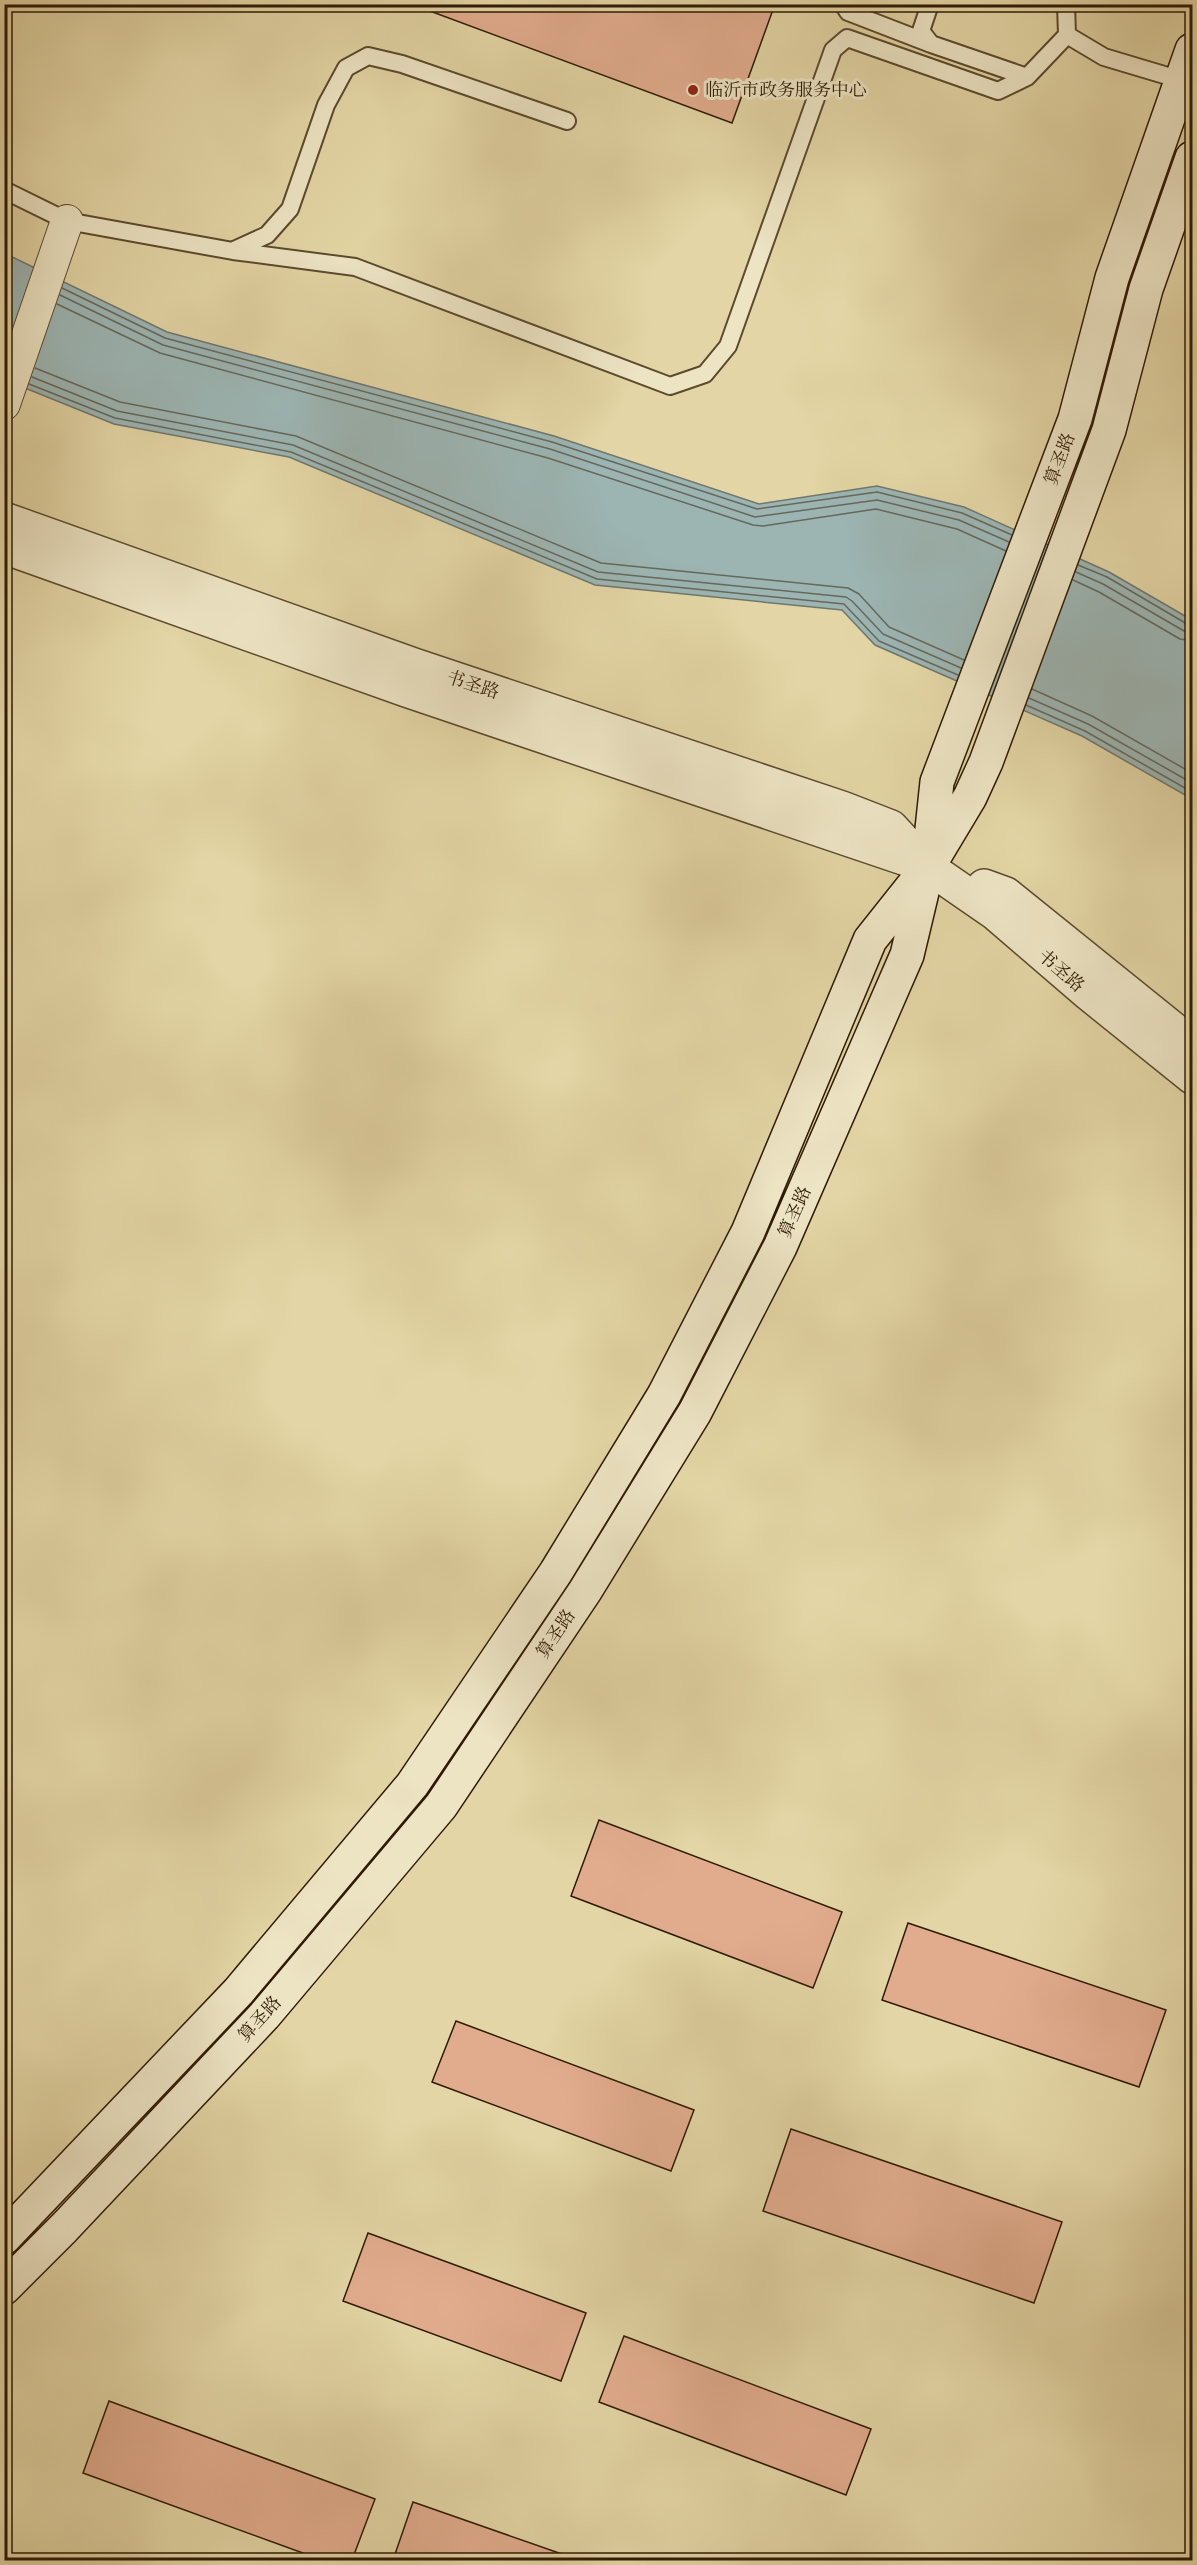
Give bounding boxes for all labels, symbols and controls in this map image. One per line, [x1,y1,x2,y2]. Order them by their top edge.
place label: 临沂市政务服务中心 [705,80,867,101]
marker: 临沂市政务服务中心 [686,83,700,97]
street label: 算圣路 [1041,430,1079,488]
street label: 书圣路 [444,667,502,703]
street label: 书圣路 [1034,945,1088,997]
street label: 算圣路 [774,1183,816,1241]
street label: 算圣路 [532,1606,580,1662]
street label: 算圣路 [234,1992,286,2046]

